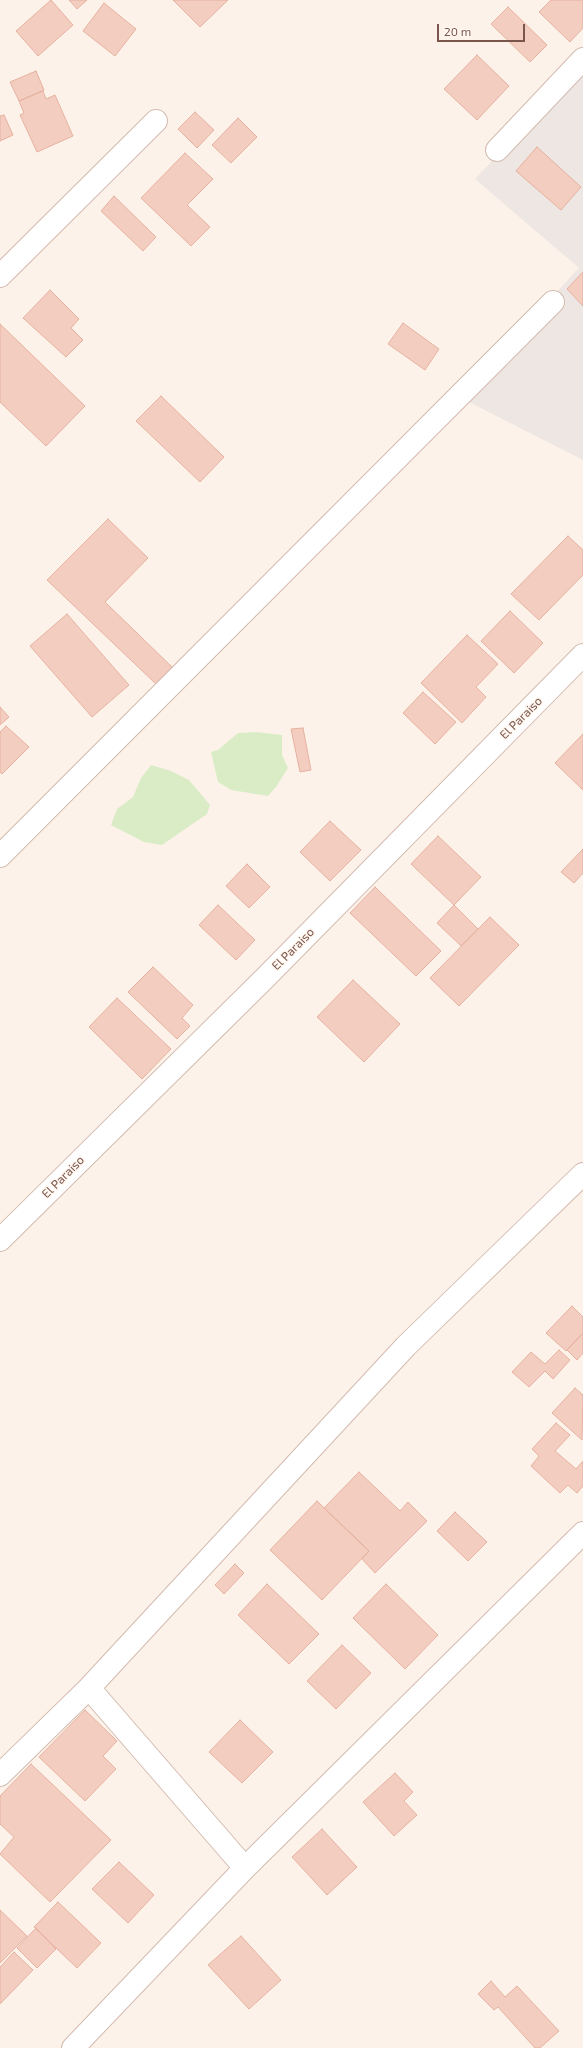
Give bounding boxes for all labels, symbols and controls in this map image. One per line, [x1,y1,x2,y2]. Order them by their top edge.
scale bar [439,16,527,42]
text: 20 m [444,24,471,38]
street label: El Paraiso [497,694,545,742]
street label: El Paraiso [269,925,317,973]
street label: El Paraiso [39,1153,87,1201]

